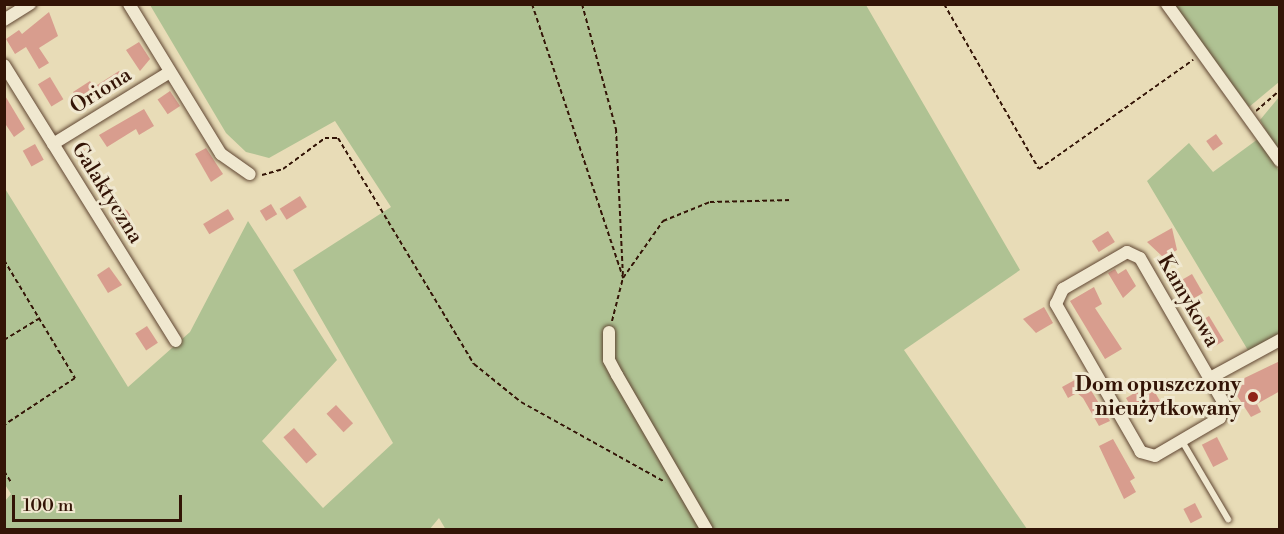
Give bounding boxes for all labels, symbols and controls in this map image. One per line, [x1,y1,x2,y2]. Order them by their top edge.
street label: Oriona [66,62,136,120]
street label: Galaktyczna [66,138,148,248]
street label: Kamykowa [1151,250,1225,352]
place label: Dom opuszczony nieużytkowany [1075,372,1241,422]
marker: Dom opuszczony nieużytkowany [1246,390,1260,404]
scale bar [15,483,184,521]
text: 100 m [23,494,74,517]

